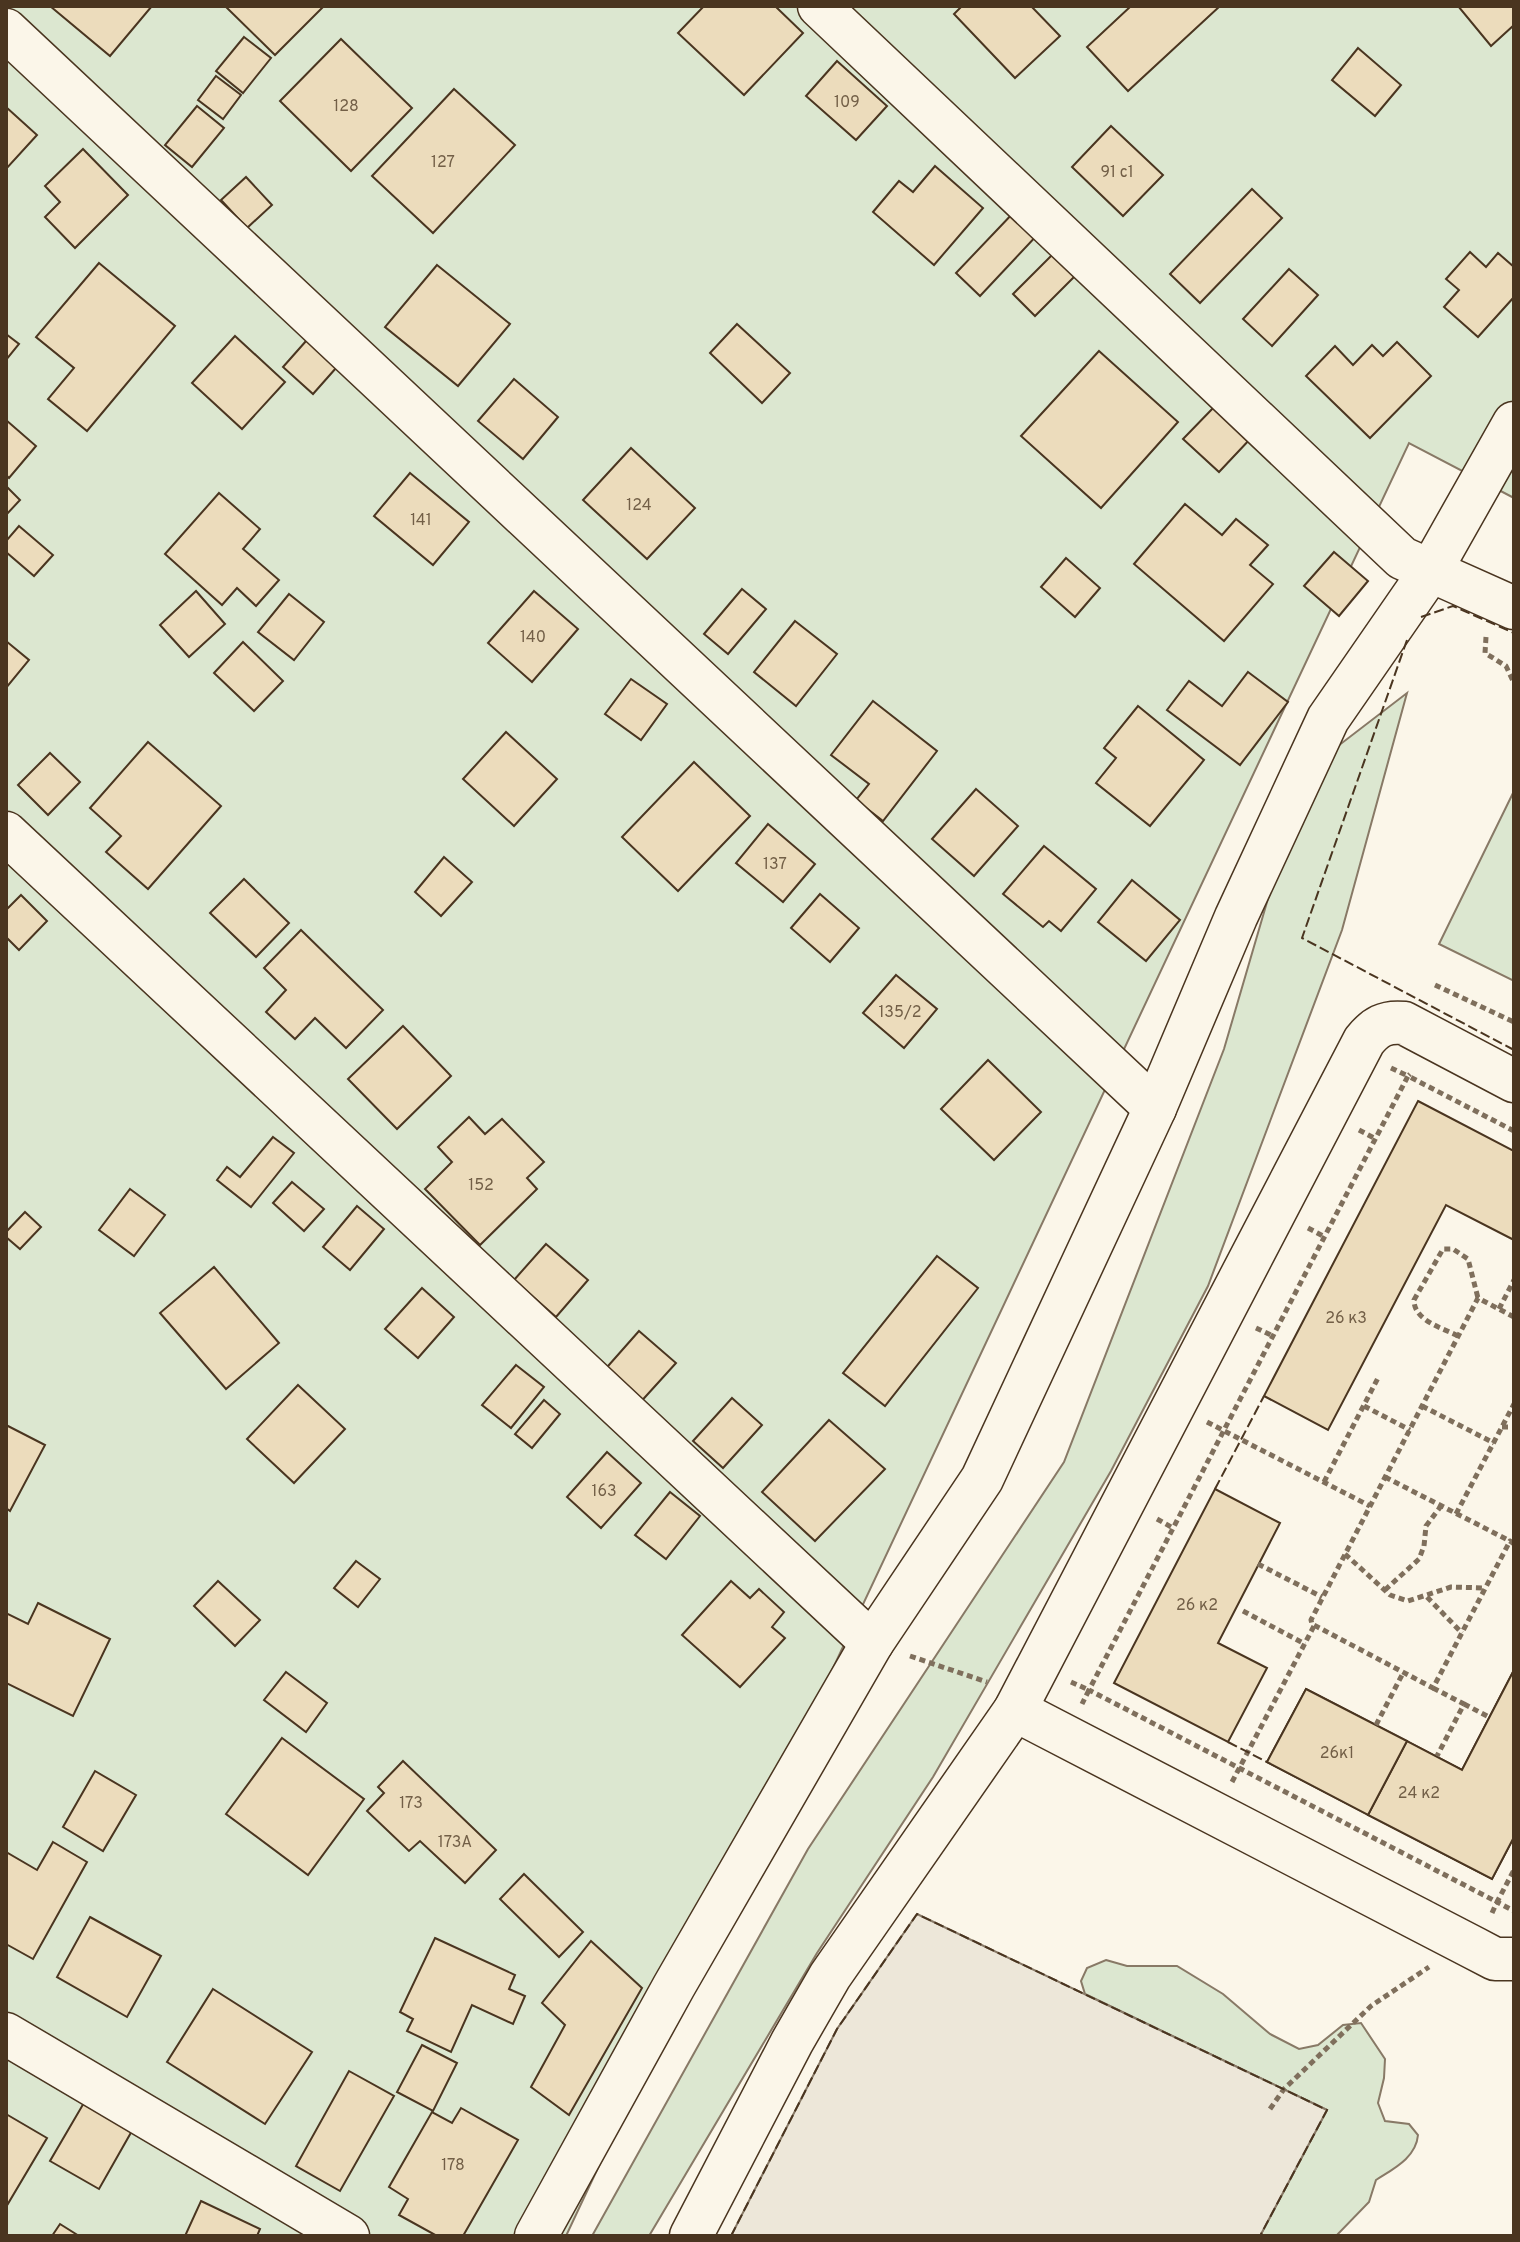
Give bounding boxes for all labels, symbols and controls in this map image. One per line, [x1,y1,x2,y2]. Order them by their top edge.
house number: 109 [834,93,860,113]
house number: 128 [333,97,359,117]
house number: 127 [431,153,455,173]
house number: 91 с1 [1100,163,1134,183]
house number: 124 [626,496,652,516]
house number: 141 [410,511,432,531]
house number: 140 [520,628,546,648]
house number: 137 [763,855,787,875]
house number: 135/2 [878,1003,922,1023]
house number: 152 [468,1176,494,1196]
house number: 26 к3 [1325,1309,1367,1329]
house number: 163 [591,1482,617,1502]
house number: 26 к2 [1176,1596,1218,1616]
house number: 26к1 [1320,1744,1354,1764]
house number: 24 к2 [1398,1784,1440,1804]
house number: 173 [399,1794,423,1814]
house number: 173А [438,1833,472,1853]
house number: 178 [441,2156,465,2176]

